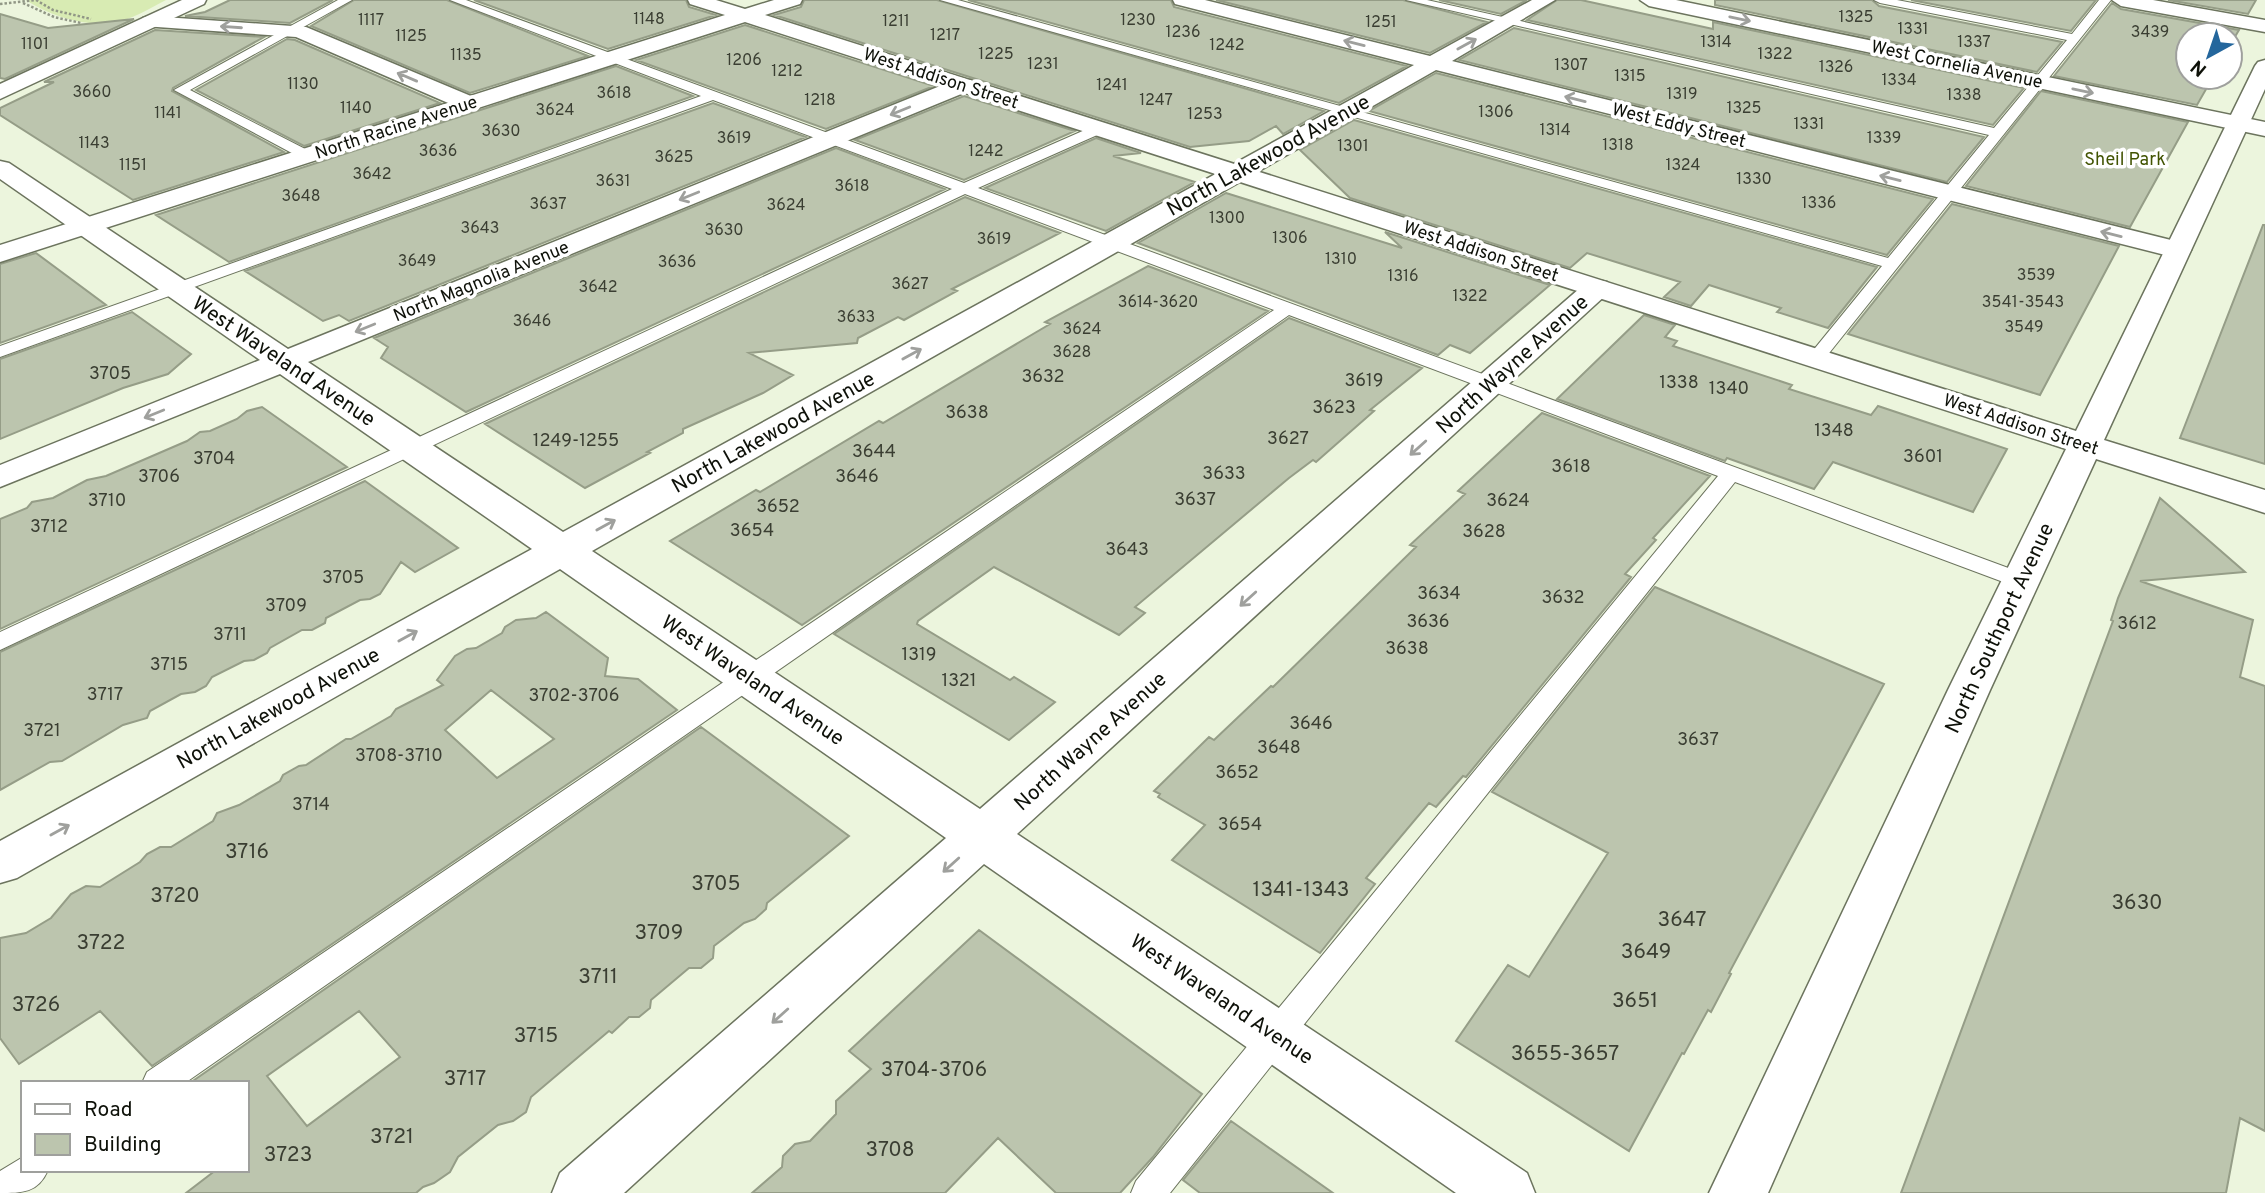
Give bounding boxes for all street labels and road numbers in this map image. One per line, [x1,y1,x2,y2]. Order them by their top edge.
street label: West Cornelia Avenue [1869,36,2045,95]
street label: West Addison Street [860,43,1021,115]
street label: North Lakewood Avenue [1162,89,1375,224]
street label: North Racine Avenue [312,91,481,166]
street label: West Eddy Street [1609,99,1748,154]
street label: West Addison Street [1400,216,1561,288]
street label: North Magnolia Avenue [390,237,573,328]
street label: North Wayne Avenue [1431,289,1595,441]
street label: West Waveland Avenue [186,291,380,434]
street label: North Lakewood Avenue [667,366,880,501]
street label: West Addison Street [1940,389,2101,461]
street label: North Southport Avenue [1940,519,2061,738]
street label: West Waveland Avenue [655,610,849,753]
street label: North Lakewood Avenue [172,642,385,777]
street label: North Wayne Avenue [1009,666,1173,818]
street label: West Waveland Avenue [1124,929,1318,1072]

